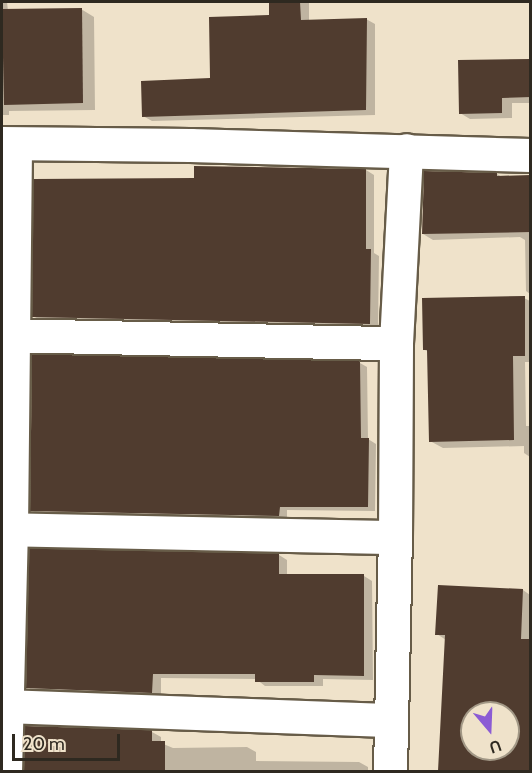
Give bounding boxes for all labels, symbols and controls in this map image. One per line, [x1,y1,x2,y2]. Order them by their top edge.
north arrow [460,701,520,761]
scale bar [15,722,123,760]
text: 20 m [23,733,65,755]
text: U [487,736,504,757]

